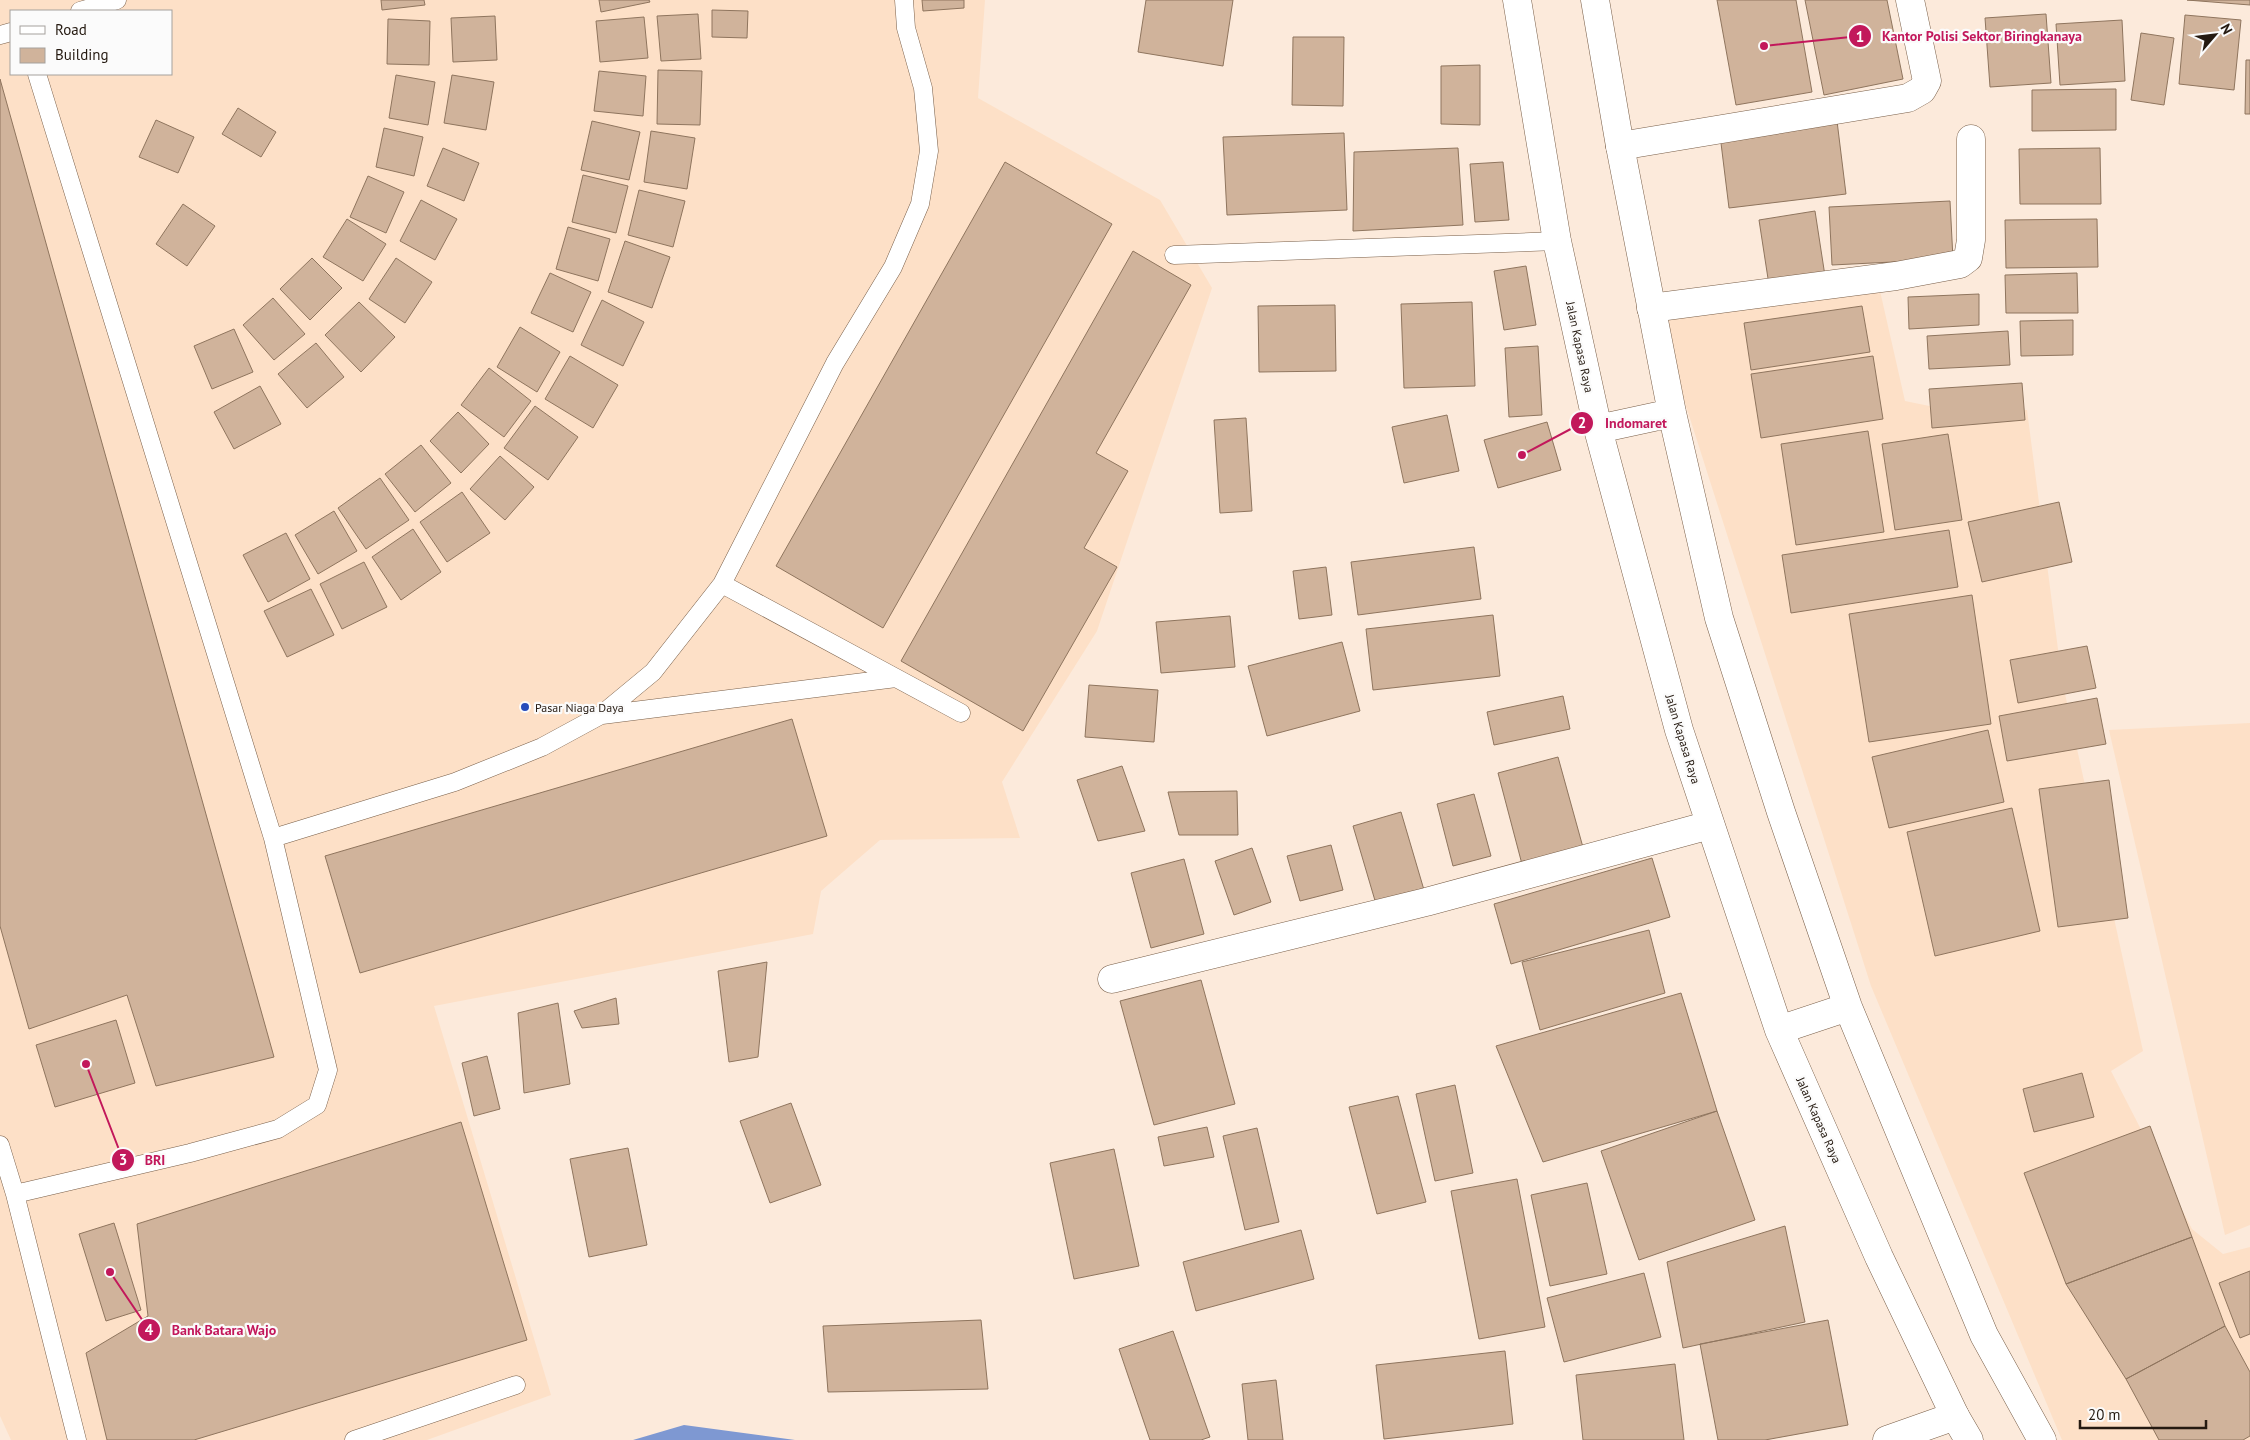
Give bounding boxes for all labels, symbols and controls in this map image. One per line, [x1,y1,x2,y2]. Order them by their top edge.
legend [10,10,172,75]
north arrow [2190,10,2240,60]
text: Road [55,20,87,39]
text: N [2216,21,2237,37]
callout: Kantor Polisi Sektor Biringkanaya [1847,22,2092,51]
text: 1 [1856,27,1864,46]
text: Kantor Polisi Sektor Biringkanaya [1882,27,2082,45]
text: Building [55,45,109,64]
street label: Jalan Kapasa Raya [1563,299,1597,394]
callout: Indomaret [1570,408,1676,437]
text: 2 [1578,413,1586,432]
text: Indomaret [1605,414,1667,432]
street label: Jalan Kapasa Raya [1662,691,1704,786]
place label: Pasar Niaga Daya [535,700,624,715]
marker: Pasar Niaga Daya [519,701,531,713]
street label: Jalan Kapasa Raya [1793,1074,1845,1165]
callout: BRI [110,1145,176,1174]
text: 3 [119,1150,127,1169]
text: BRI [145,1151,165,1169]
callout: Bank Batara Wajo [136,1316,287,1345]
text: 4 [145,1320,154,1339]
text: Bank Batara Wajo [172,1321,277,1339]
scale bar [2080,1398,2206,1430]
text: 20 m [2088,1405,2121,1424]

